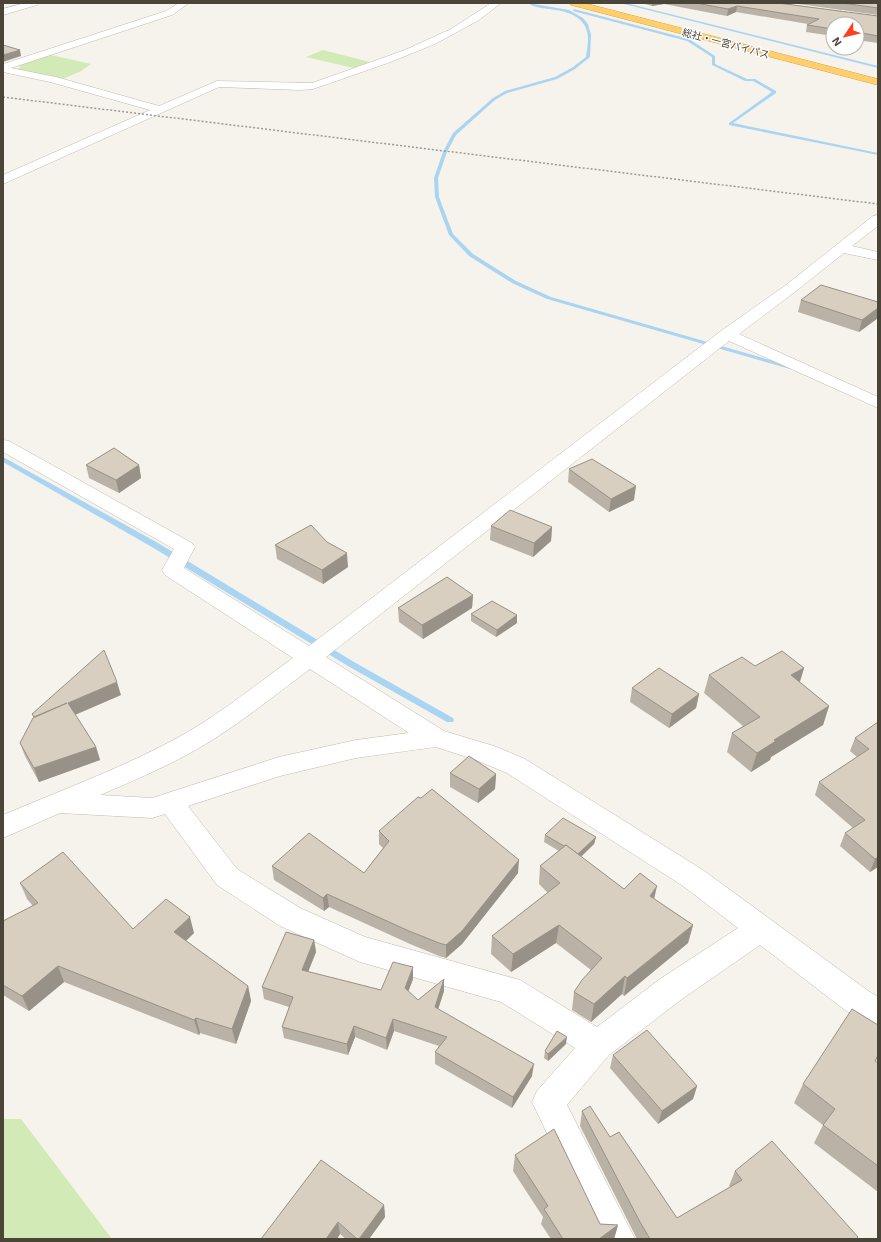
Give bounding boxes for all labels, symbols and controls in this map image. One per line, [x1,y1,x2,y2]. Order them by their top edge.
north arrow [825,16,865,56]
street label: 総社・一宮バイパス [681,26,771,60]
text: N [829,35,844,49]

